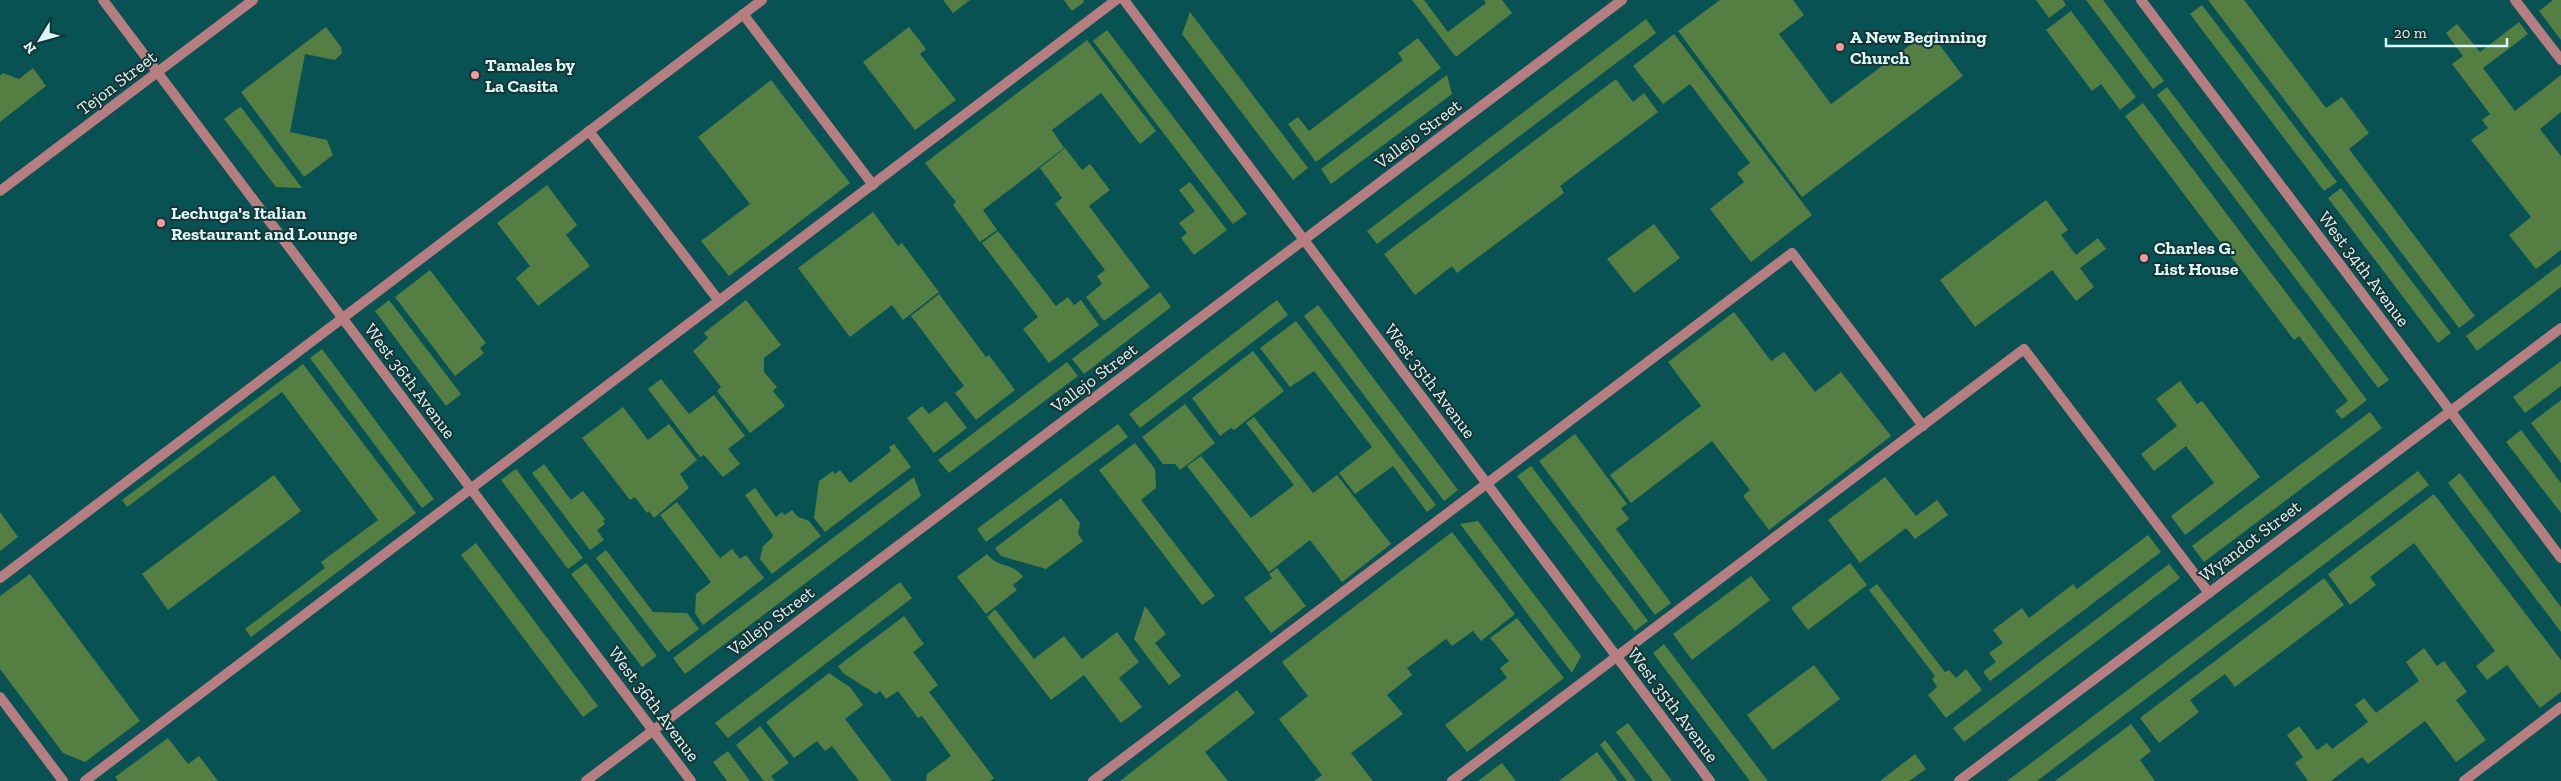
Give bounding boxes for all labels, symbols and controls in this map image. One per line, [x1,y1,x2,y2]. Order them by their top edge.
north arrow [15,15,65,65]
scale bar [2386,15,2507,47]
text: 20 m [2394,24,2427,42]
place label: A New Beginning Church [1850,26,1987,69]
text: N [20,38,40,57]
marker: A New Beginning Church [1834,41,1846,53]
street label: Tejon Street [73,46,161,120]
place label: Tamales by La Casita [485,54,576,97]
marker: Tamales by La Casita [469,69,481,81]
street label: Vallejo Street [1370,94,1466,174]
place label: Lechuga's Italian Restaurant and Lounge [171,202,358,245]
street label: West 34th Avenue [2313,207,2415,331]
marker: Lechuga's Italian Restaurant and Lounge [155,217,167,229]
place label: Charles G. List House [2154,237,2239,280]
marker: Charles G. List House [2138,252,2150,264]
street label: West 36th Avenue [360,319,460,443]
street label: West 35th Avenue [1380,319,1480,443]
street label: Vallejo Street [1046,338,1142,418]
street label: Wyandot Street [2195,495,2305,586]
street label: Vallejo Street [723,581,819,661]
street label: West 36th Avenue [604,642,704,766]
street label: West 35th Avenue [1623,643,1723,767]

